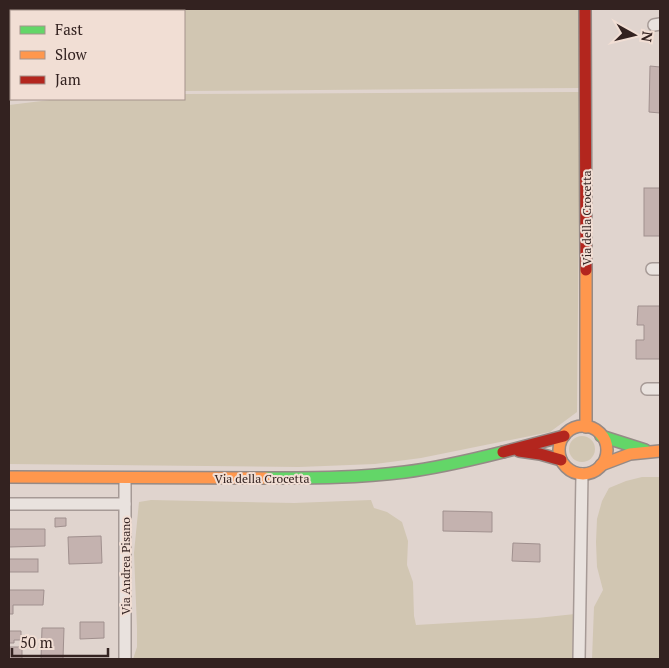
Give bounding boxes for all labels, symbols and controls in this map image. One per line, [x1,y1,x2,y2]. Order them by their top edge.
legend [10,10,185,100]
north arrow [609,10,659,60]
text: Fast [55,19,83,39]
text: N [637,30,658,44]
text: Slow [55,44,88,64]
text: Jam [55,69,81,89]
street label: Via della Crocetta [579,170,594,266]
street label: Via della Crocetta [214,471,310,486]
street label: Via Andrea Pisano [118,517,133,615]
scale bar [12,626,109,658]
text: 50 m [20,632,53,652]

